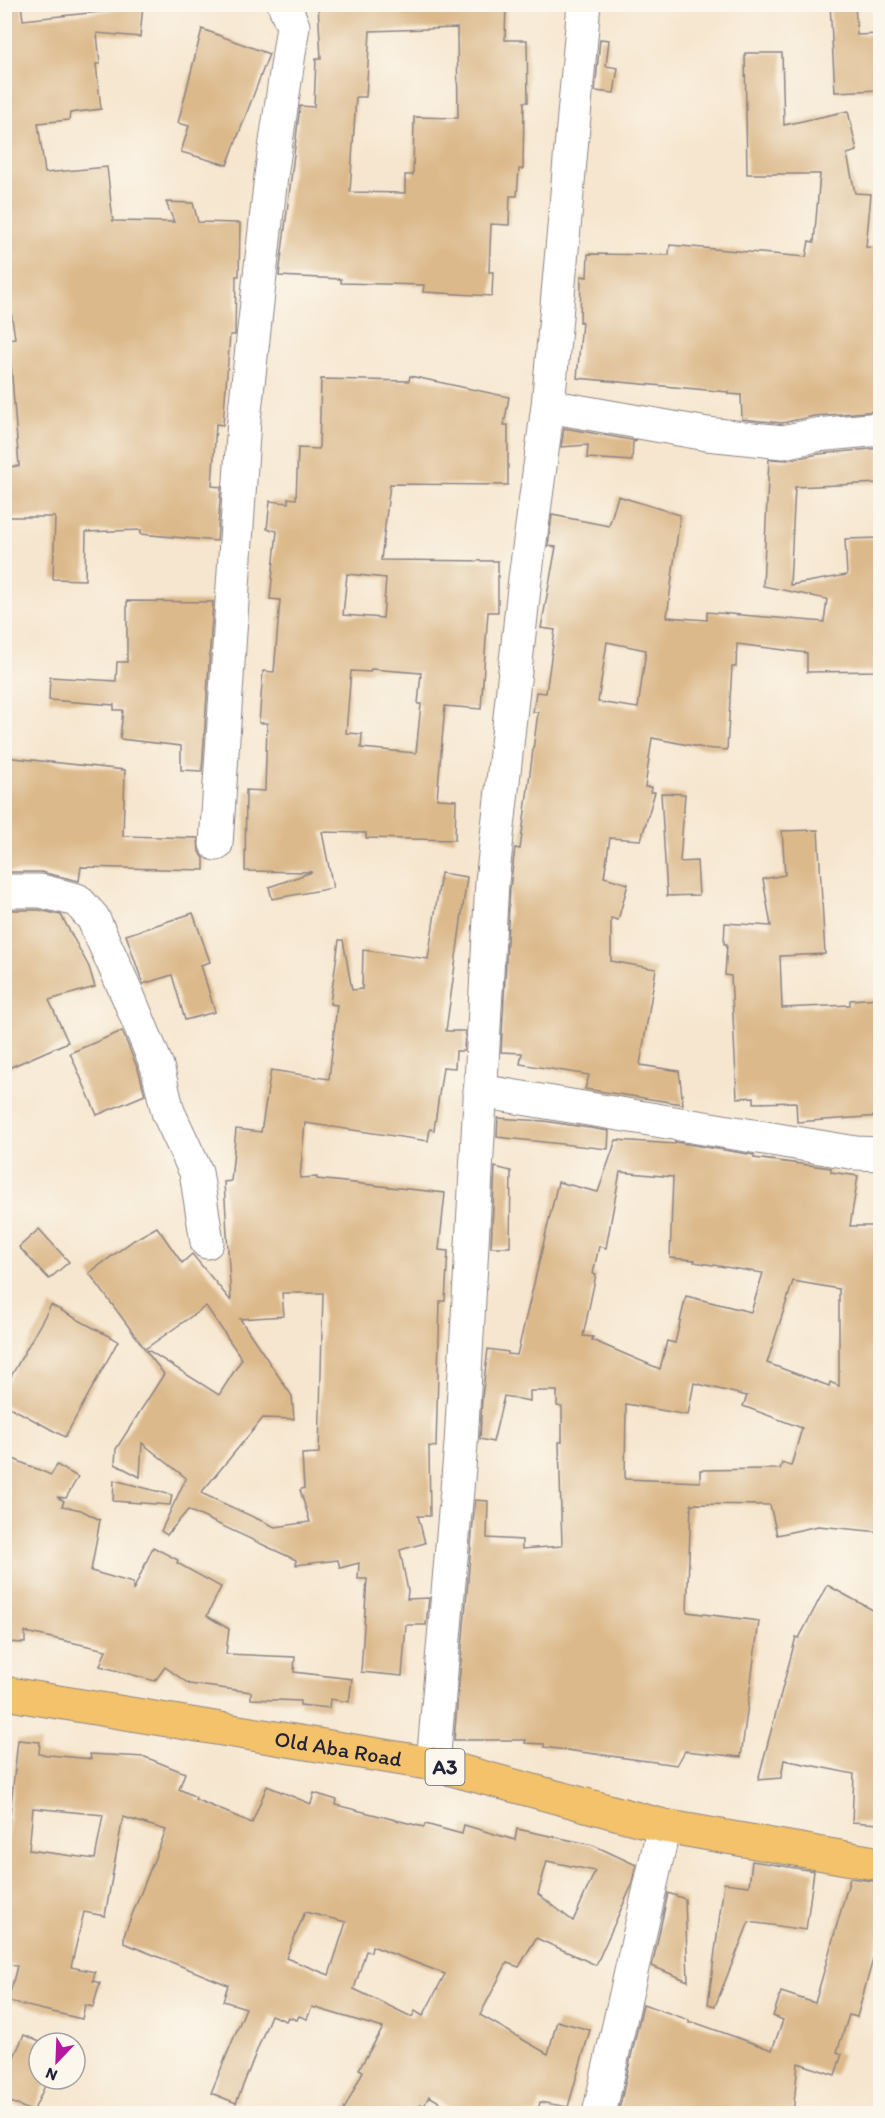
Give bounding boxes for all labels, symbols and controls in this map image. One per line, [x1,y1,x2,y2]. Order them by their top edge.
street label: Old Aba Road [273,1725,404,1773]
road number: A3 [426,1749,464,1785]
north arrow [27,2031,87,2091]
text: N [43,2063,60,2085]

